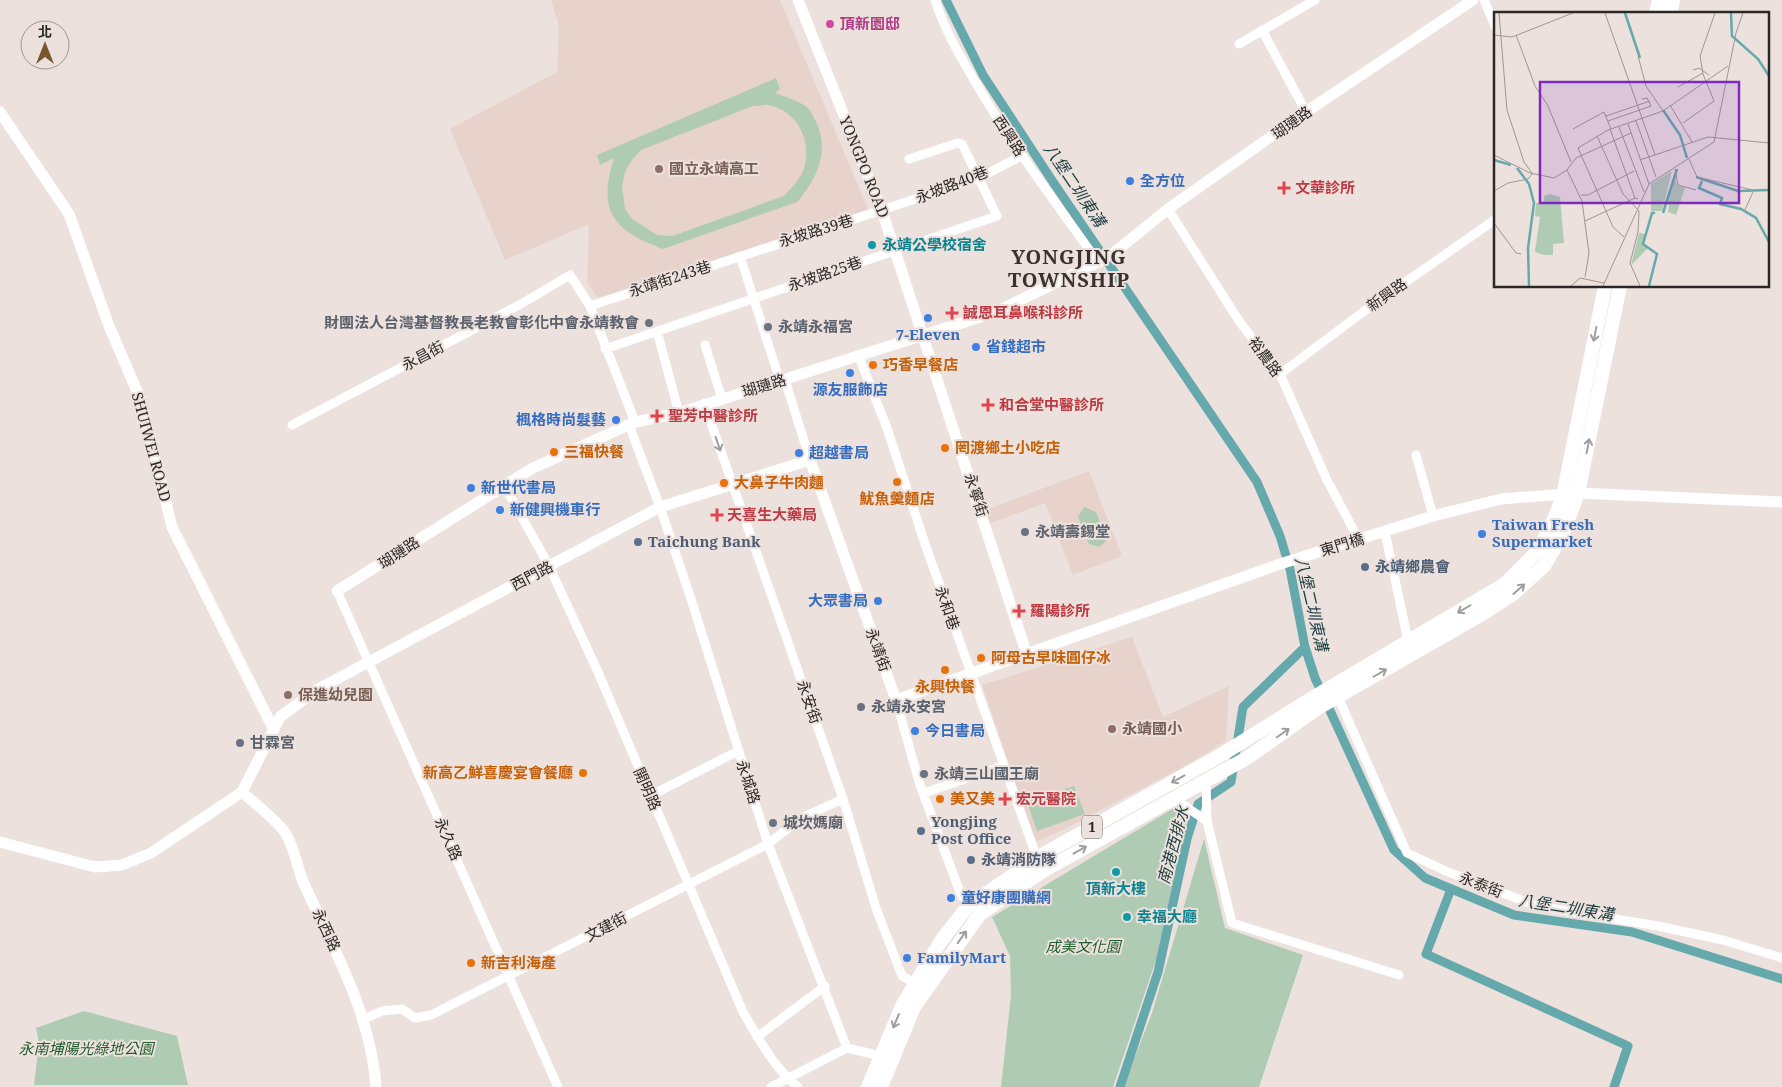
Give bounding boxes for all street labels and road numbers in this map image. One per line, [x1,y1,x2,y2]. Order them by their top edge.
street label: 瑚璉路 [1267,101,1315,144]
street label: 西興路 [989,111,1030,160]
street label: YONGPO ROAD [835,112,894,221]
street label: 永坡路40巷 [912,161,991,207]
street label: 永坡路39巷 [776,209,855,251]
street label: 永坡路25巷 [785,251,864,295]
street label: 永靖街243巷 [626,255,713,301]
street label: 新興路 [1362,273,1411,315]
street label: 裕農路 [1244,332,1287,380]
street label: 永昌街 [398,336,447,375]
street label: 瑚璉路 [739,369,788,401]
street label: SHUIWEI ROAD [128,390,176,504]
street label: 永寧街 [960,470,993,519]
street label: 東門橋 [1317,528,1366,560]
street label: 瑚璉路 [374,532,423,573]
street label: 西門路 [507,556,556,595]
street label: 永和巷 [931,583,965,632]
street label: 永靖街 [862,625,896,674]
street label: 永安街 [793,677,827,726]
street label: 永城路 [732,757,765,806]
street label: 開明路 [630,764,666,813]
street label: 永久路 [431,814,467,863]
road number: 1 [1082,816,1102,839]
street label: 永泰街 [1457,867,1506,901]
street label: 永西路 [308,905,345,954]
street label: 文建街 [581,907,630,946]

